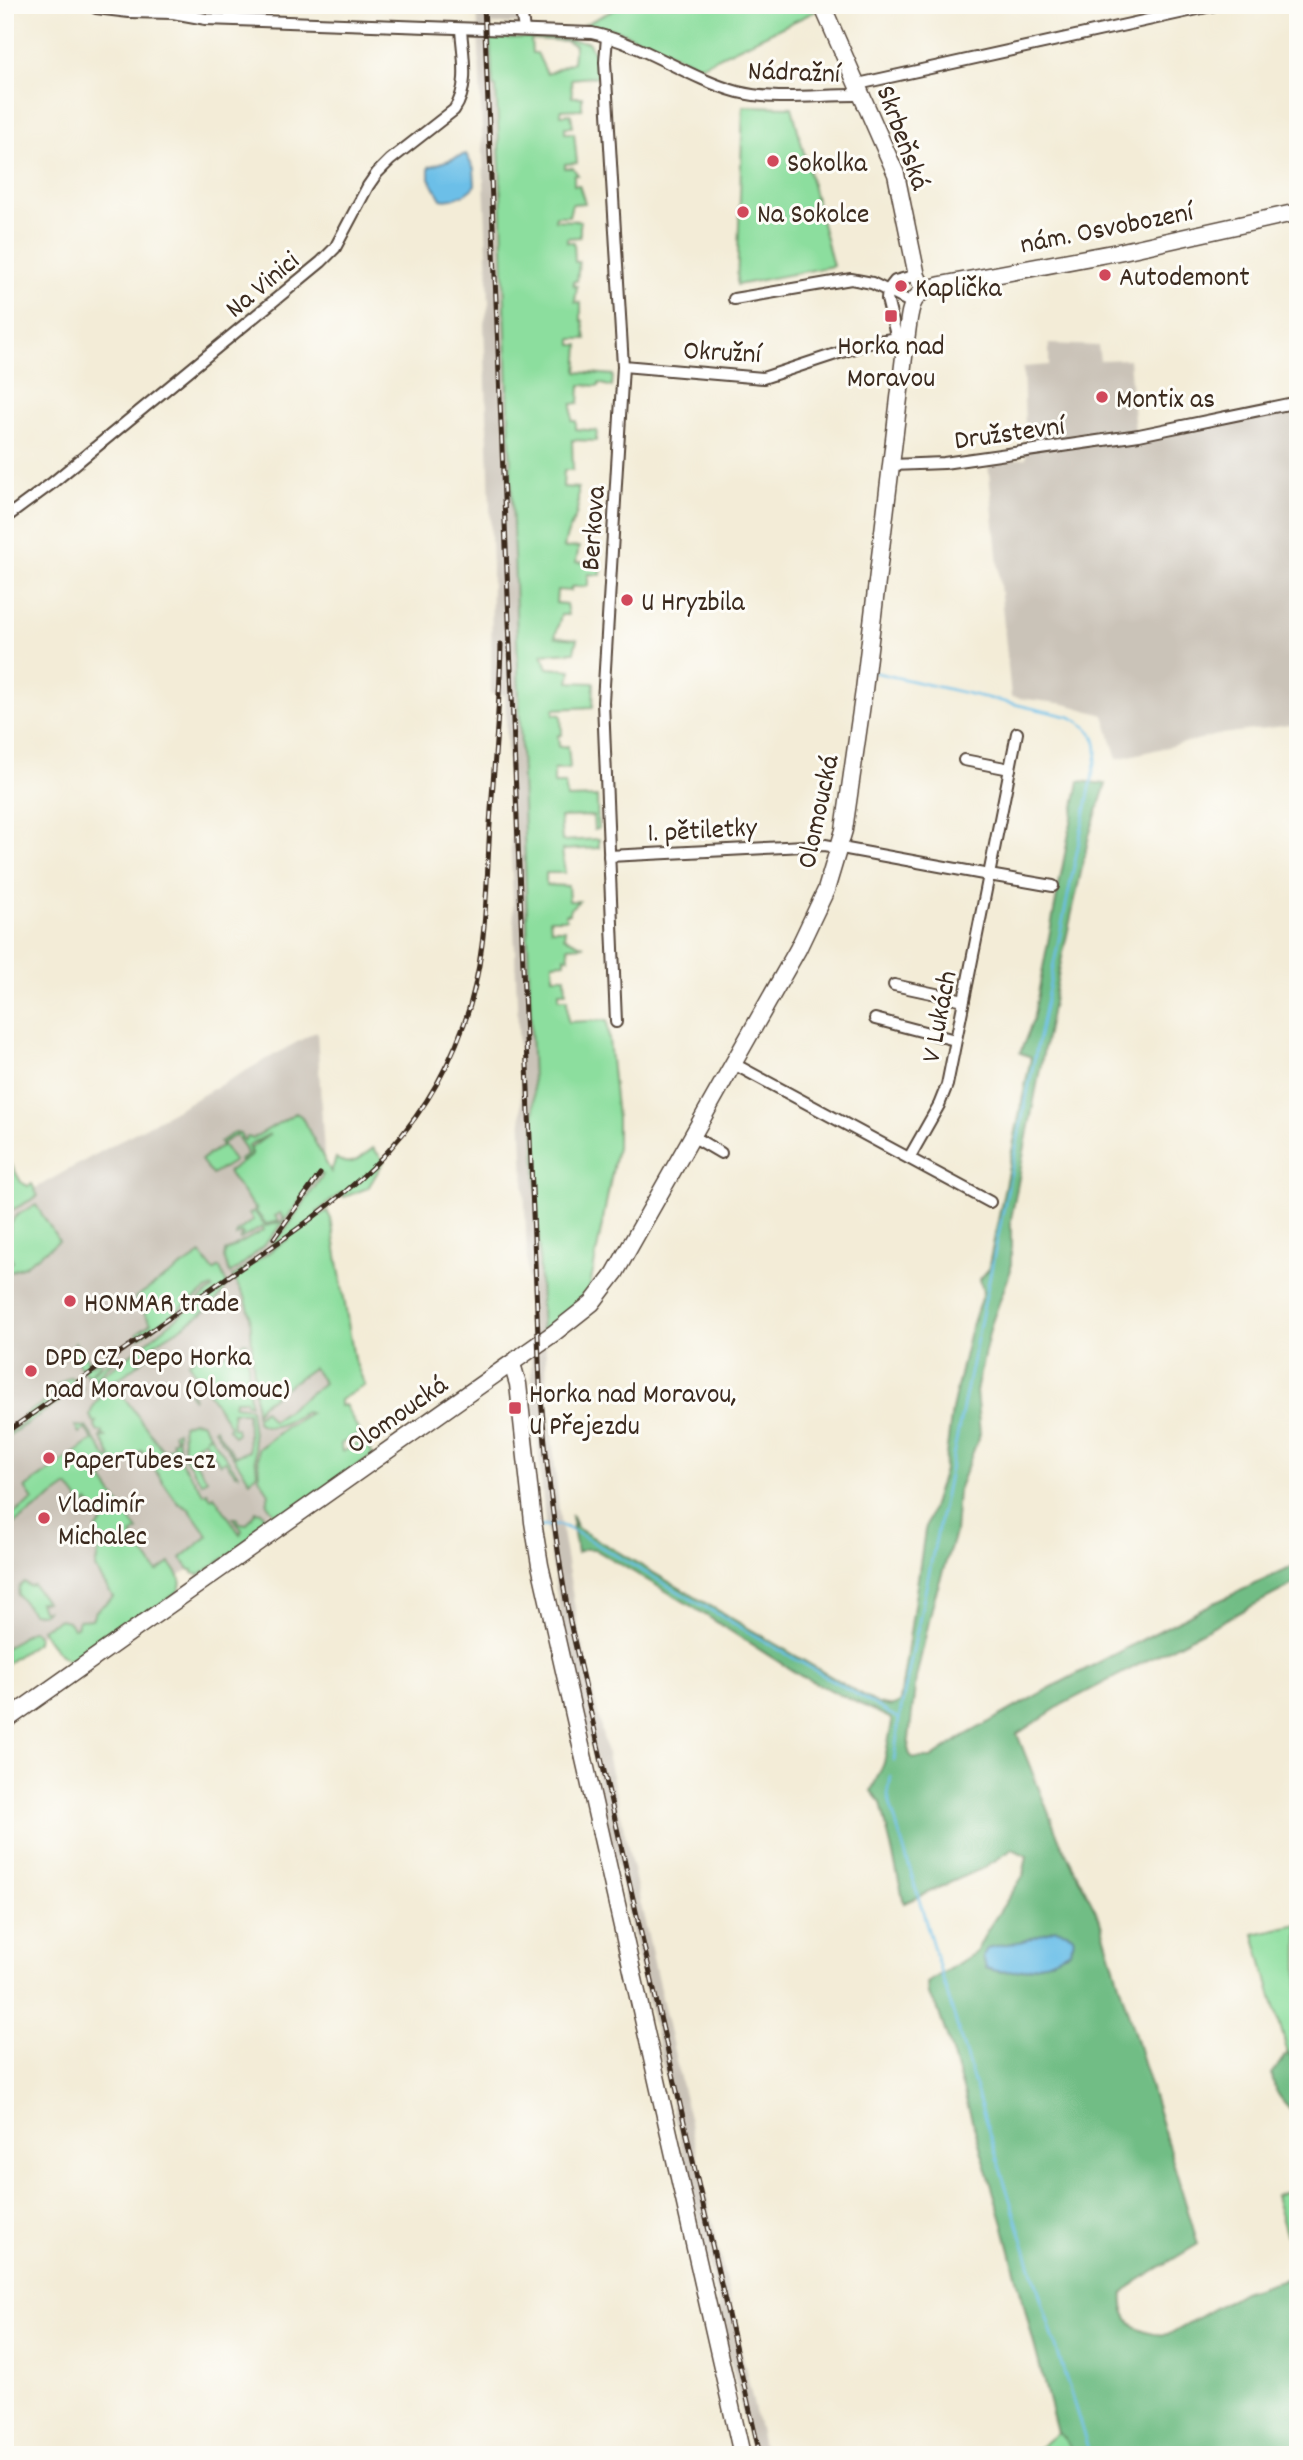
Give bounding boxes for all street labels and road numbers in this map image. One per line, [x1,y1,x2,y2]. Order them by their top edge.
street label: Nádražní [747,53,842,97]
street label: Skrbeňská [863,81,938,197]
street label: nám. Osvobození [1017,194,1198,267]
street label: Na Vinici [218,244,310,330]
street label: Okružní [682,333,763,377]
street label: Družstevní [952,408,1069,463]
street label: Berkova [573,484,619,572]
street label: Olomoucká [789,751,852,873]
street label: 1. pětiletky [646,810,759,856]
street label: V Lukách [913,968,970,1066]
street label: Olomoucká [340,1368,458,1467]

